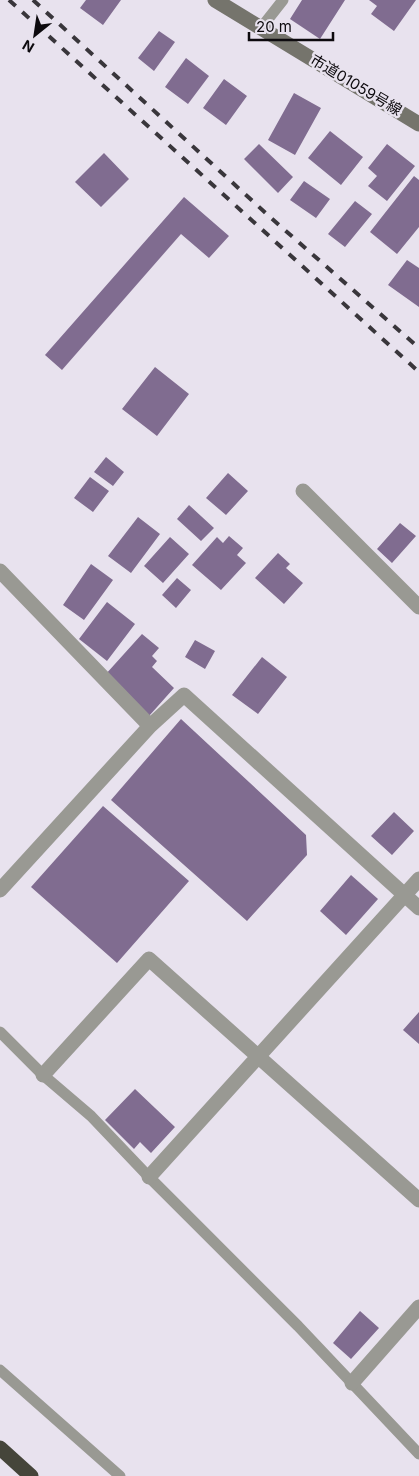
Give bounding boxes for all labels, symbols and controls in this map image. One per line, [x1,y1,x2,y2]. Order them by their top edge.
north arrow [10,10,60,60]
scale bar [249,10,333,42]
text: 20 m [256,17,292,36]
text: N [19,37,37,57]
street label: 市道01059号線 [307,50,405,119]

